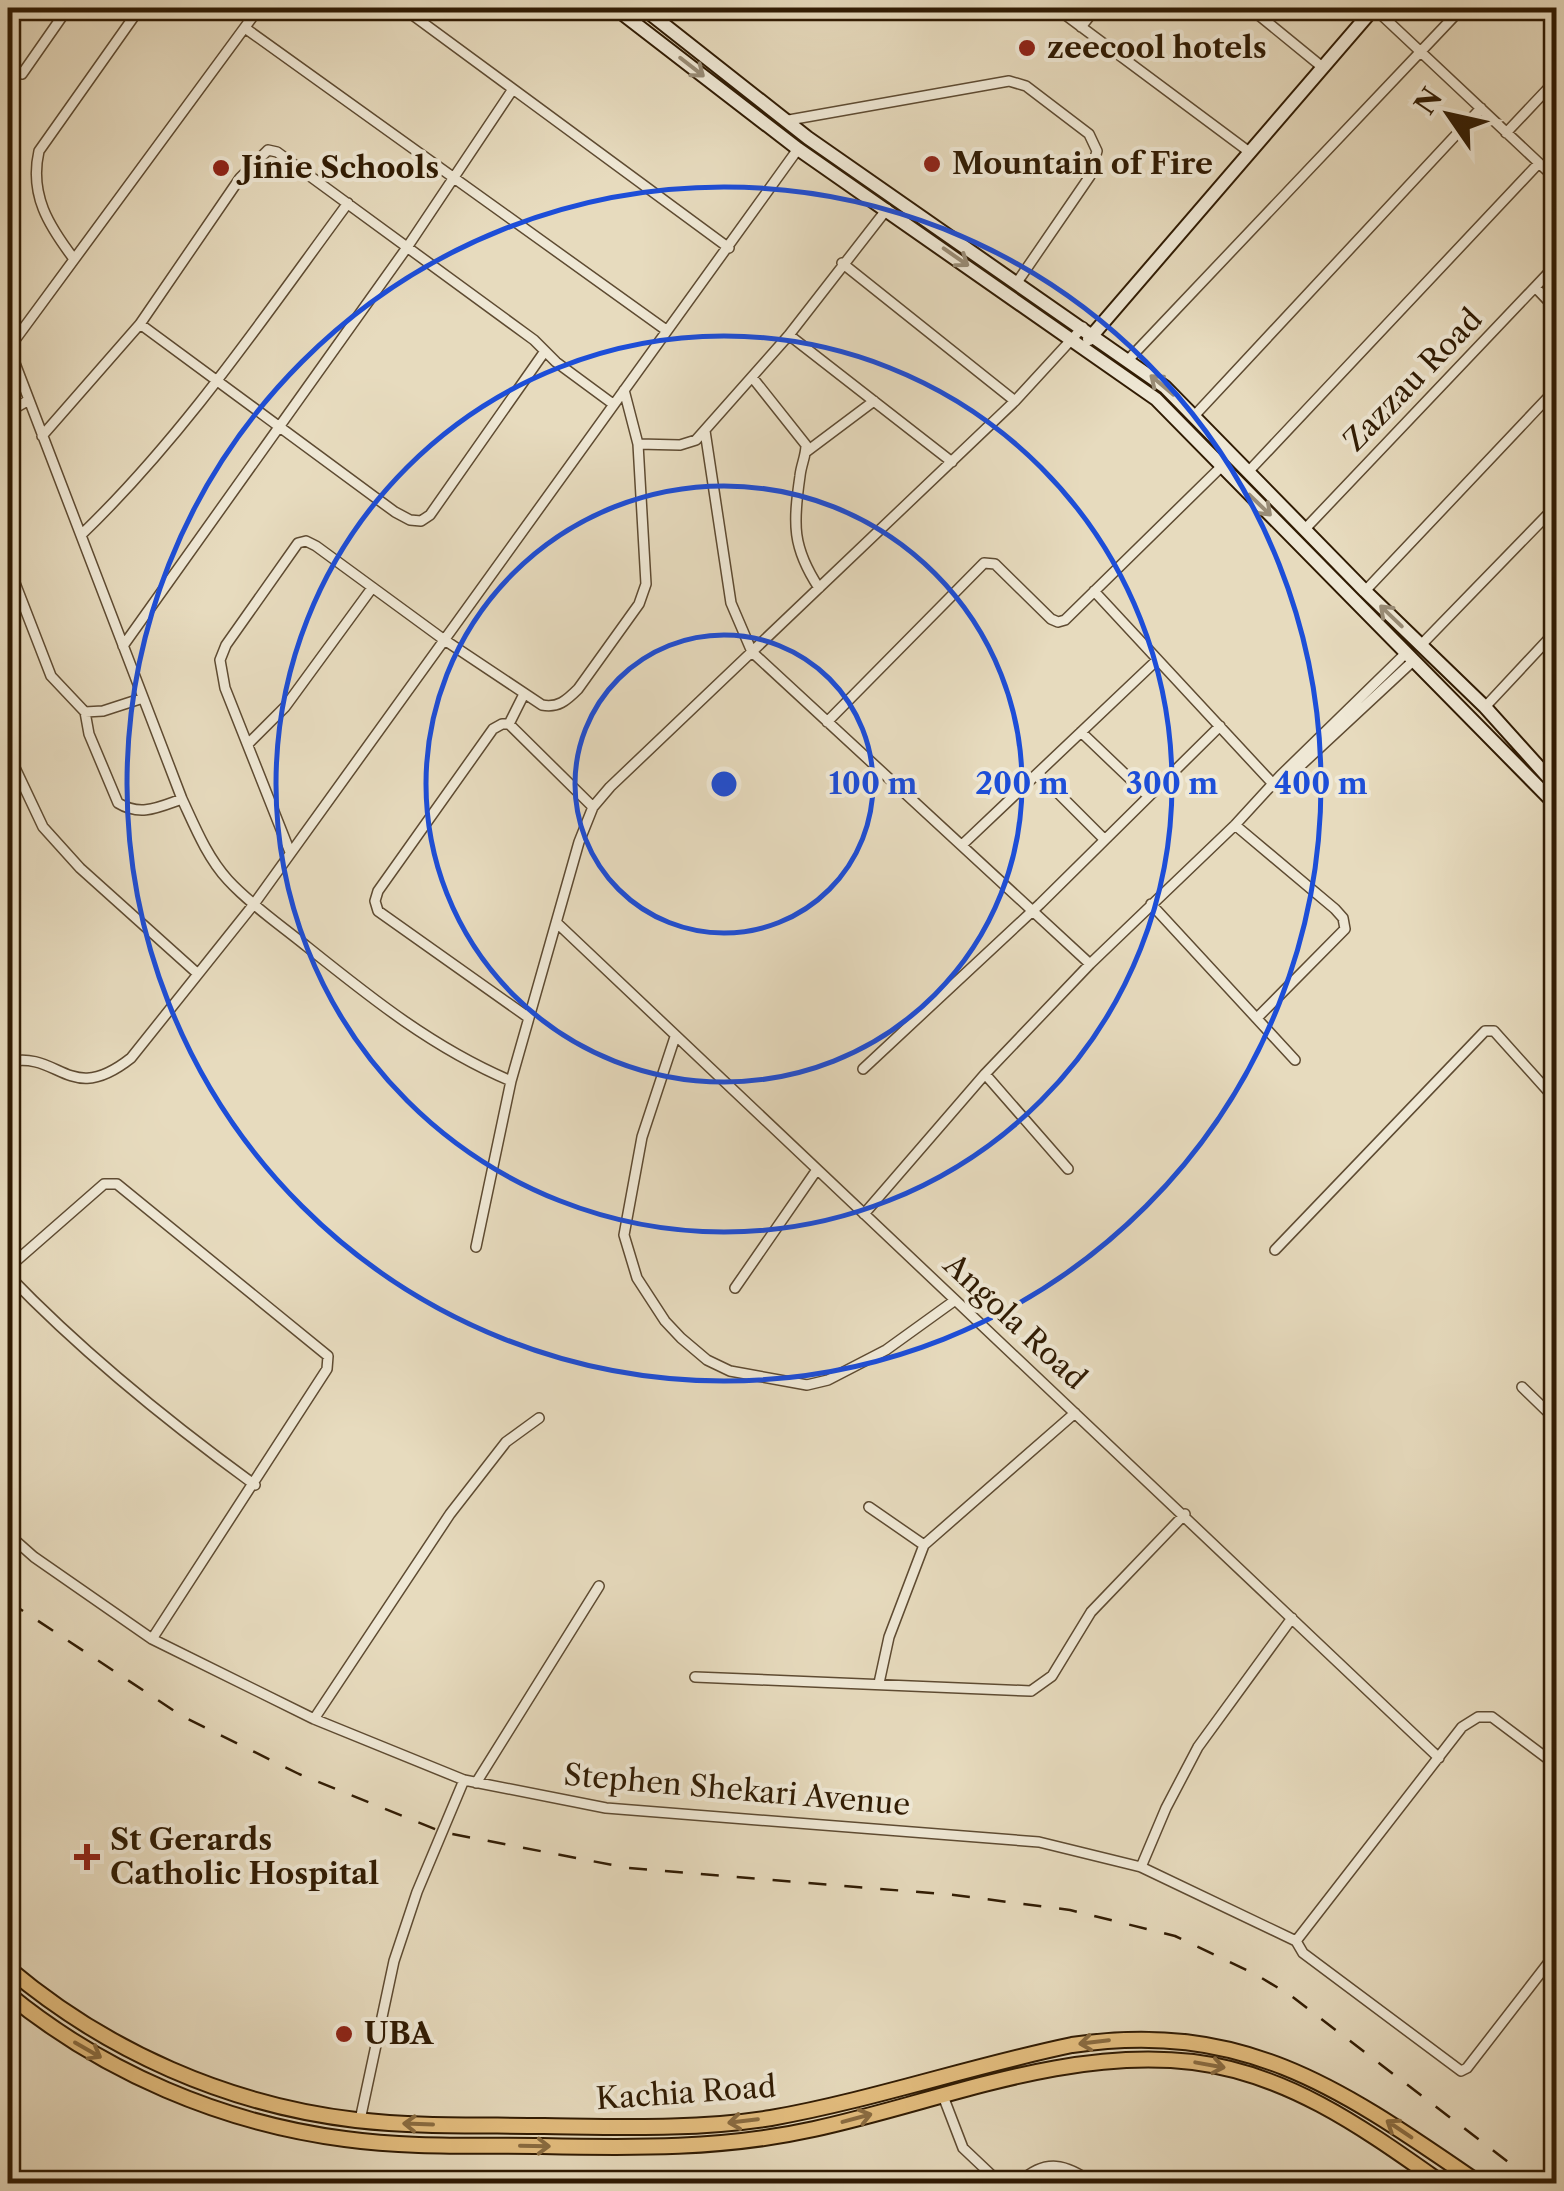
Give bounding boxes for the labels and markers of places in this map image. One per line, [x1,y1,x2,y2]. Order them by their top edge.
place label: zeecool hotels [1047,29,1267,66]
marker: zeecool hotels [1016,37,1038,59]
place label: Mountain of Fire [952,145,1213,182]
place label: Jinie Schools [236,149,439,186]
marker: Mountain of Fire [921,153,943,175]
marker: Jinie Schools [210,157,232,179]
centre of rings [706,766,742,802]
place label: St Gerards Catholic Hospital [110,1821,379,1892]
marker: St Gerards Catholic Hospital [74,1844,100,1870]
place label: UBA [364,2015,434,2052]
marker: UBA [333,2023,355,2045]

